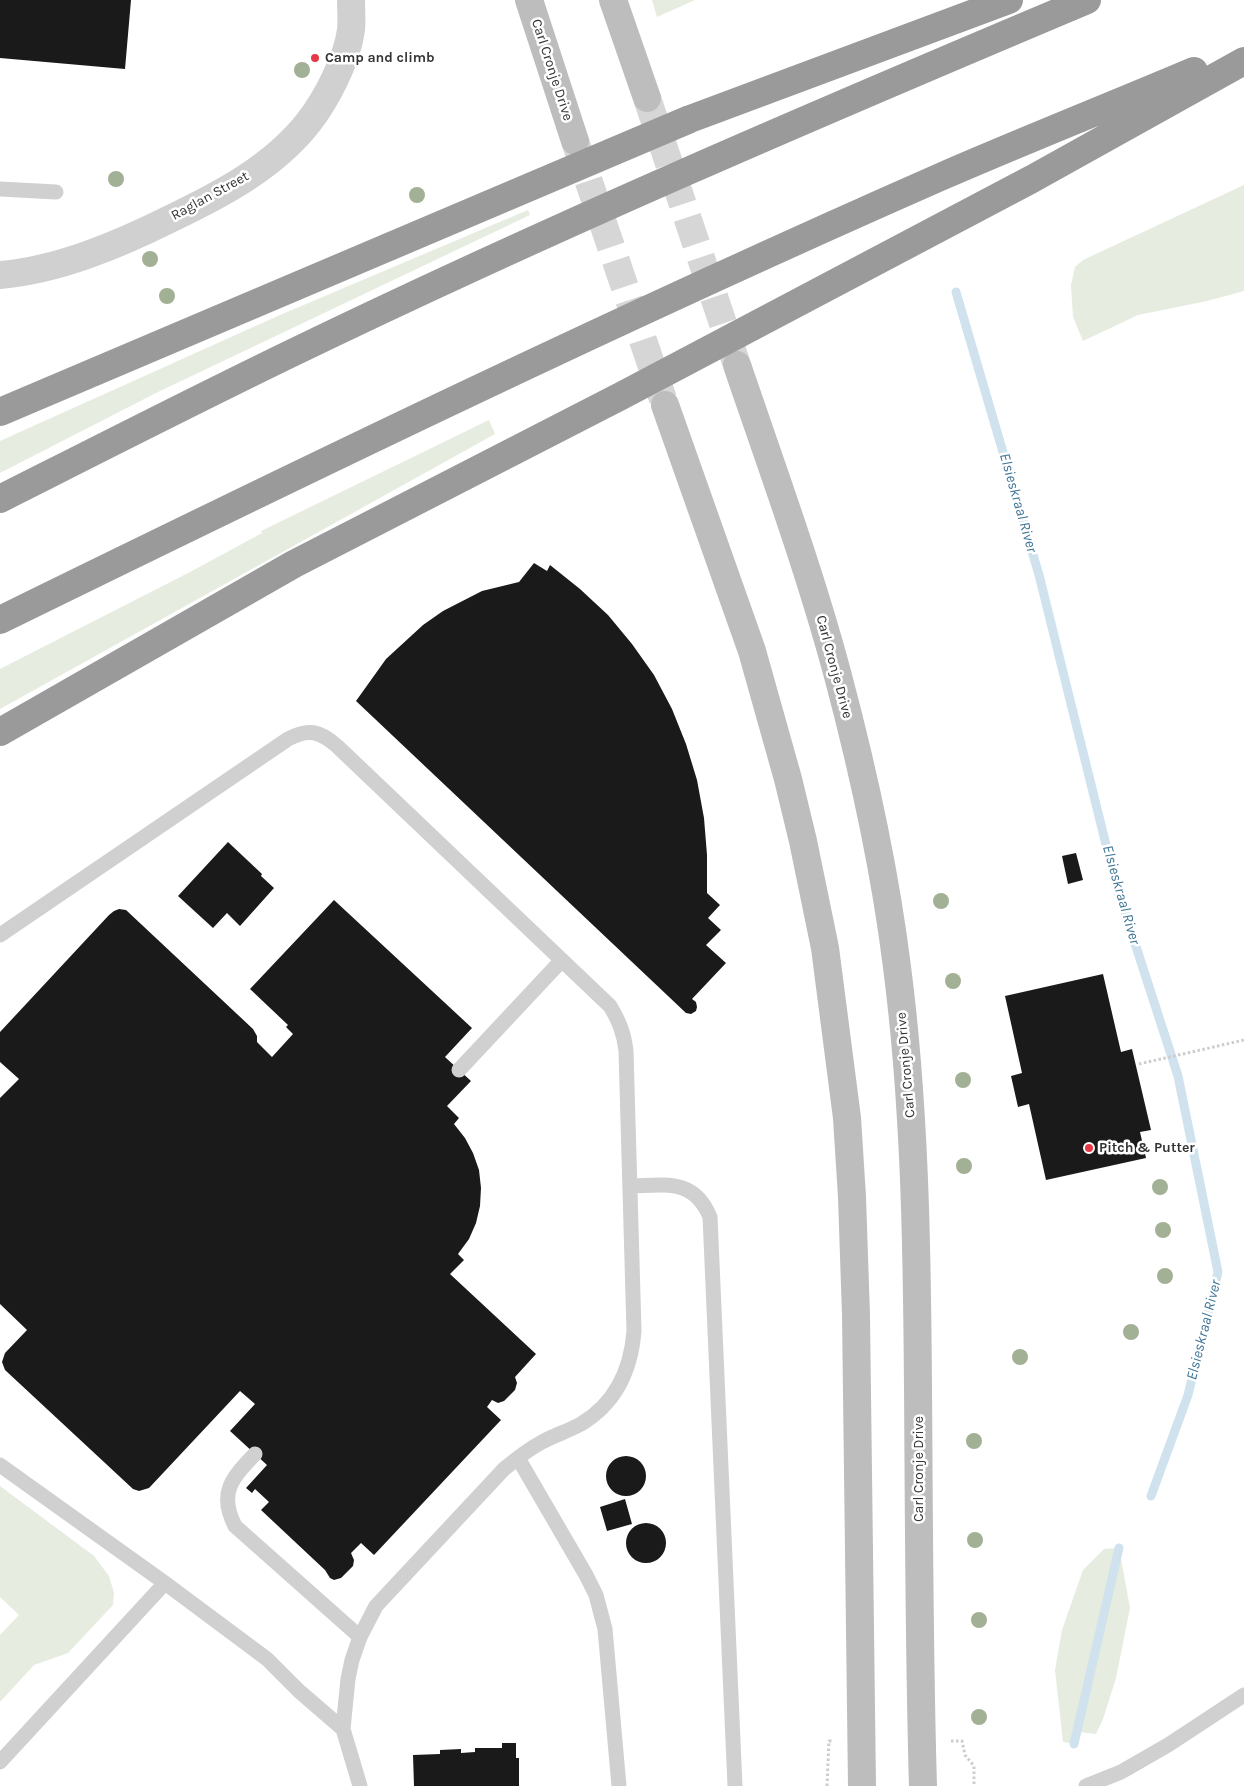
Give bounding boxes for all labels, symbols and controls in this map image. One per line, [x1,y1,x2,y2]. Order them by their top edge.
street label: Carl Cronje Drive [528,17,576,123]
place label: Camp and climb [325,50,435,66]
marker: Camp and climb [309,52,321,64]
street label: Raglan Street [168,168,252,224]
water label: Elsieskraal River [995,451,1041,555]
street label: Carl Cronje Drive [812,614,856,720]
water label: Elsieskraal River [1098,843,1144,947]
street label: Carl Cronje Drive [893,1012,919,1118]
place label: Pitch & Putter [1099,1140,1195,1156]
marker: Pitch & Putter [1083,1142,1095,1154]
water label: Elsieskraal River [1183,1278,1225,1382]
street label: Carl Cronje Drive [911,1416,927,1522]

